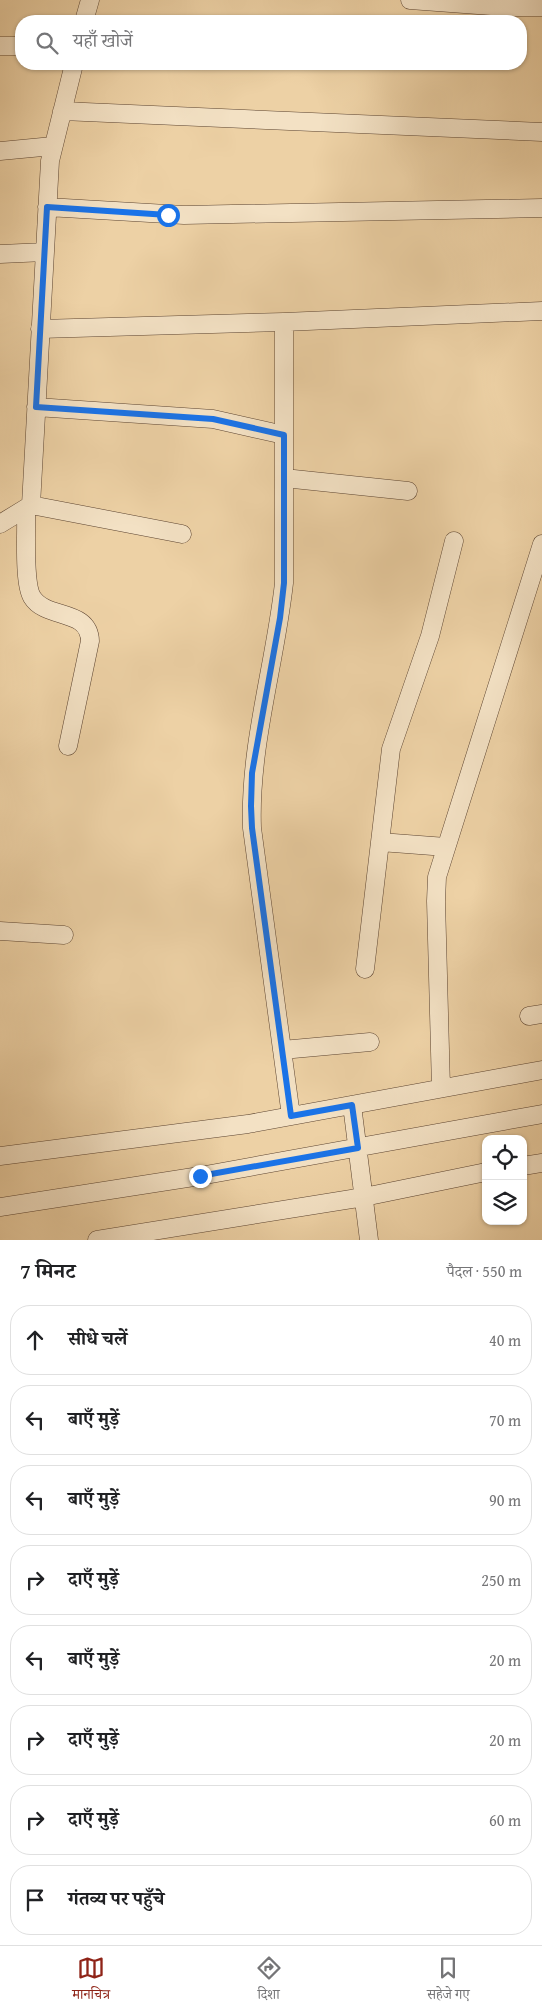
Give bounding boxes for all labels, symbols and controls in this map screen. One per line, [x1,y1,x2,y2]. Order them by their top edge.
search box [15,15,527,70]
text: यहाँ खोजें [73,26,133,54]
icon: search [33,29,61,57]
route start [157,204,180,227]
map controls [482,1135,527,1225]
button: locate [482,1135,527,1180]
route end [189,1165,212,1188]
button: layers [482,1180,527,1225]
text: 7 मिनट [20,1255,75,1286]
text: पैदल · 550 m [446,1259,522,1283]
text: सीधे चलें [68,1324,127,1352]
icon: ahead [21,1326,49,1354]
text: 40 m [489,1328,521,1352]
text: बाएँ मुड़ें [68,1404,119,1432]
icon: left [21,1406,49,1434]
text: 70 m [489,1408,521,1432]
text: बाएँ मुड़ें [68,1484,119,1512]
icon: left [21,1486,49,1514]
text: 90 m [489,1488,521,1512]
text: दाएँ मुड़ें [68,1564,119,1592]
icon: right [21,1566,49,1594]
text: 250 m [481,1568,521,1592]
text: बाएँ मुड़ें [68,1644,119,1672]
icon: left [21,1646,49,1674]
text: 20 m [489,1648,521,1672]
text: दाएँ मुड़ें [68,1724,119,1752]
icon: right [21,1726,49,1754]
text: 20 m [489,1728,521,1752]
text: दाएँ मुड़ें [68,1804,119,1832]
icon: right [21,1806,49,1834]
text: 60 m [489,1808,521,1832]
text: गंतव्य पर पहुँचे [68,1884,164,1912]
icon: arrive [21,1886,49,1914]
tab: मानचित्र [72,1954,110,2008]
tab: दिशा [255,1954,283,2008]
tab: सहेजे गए [427,1954,470,2008]

